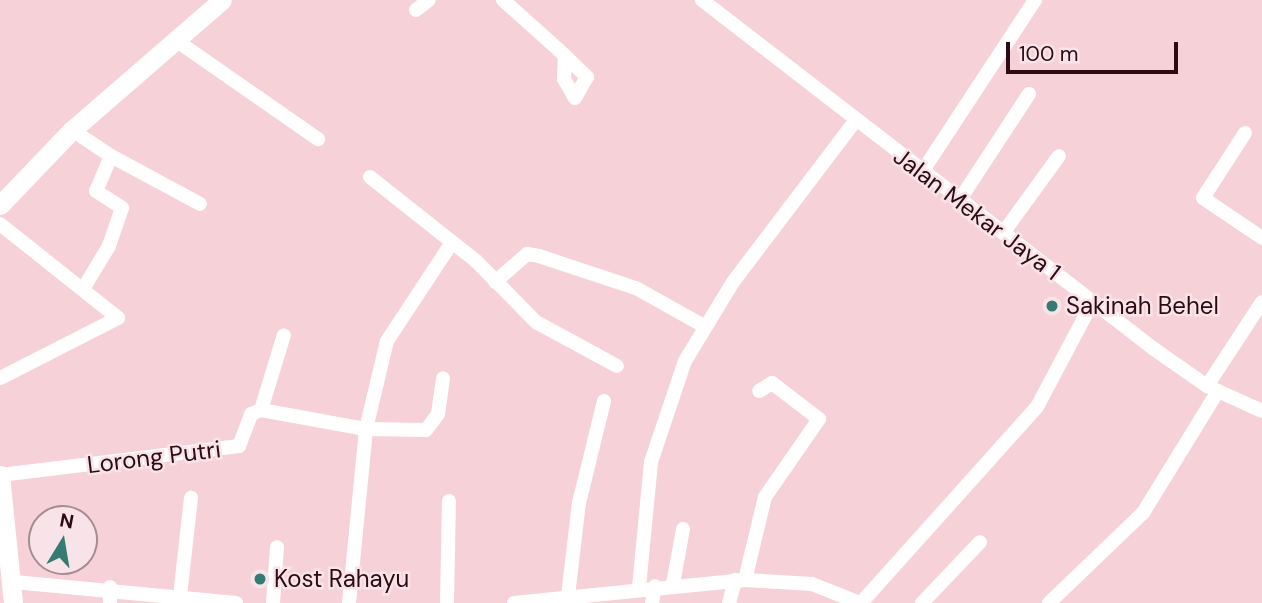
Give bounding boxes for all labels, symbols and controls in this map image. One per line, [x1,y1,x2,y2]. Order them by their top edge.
scale bar [1010,28,1182,72]
text: 100 m [1019,40,1079,68]
street label: Jalan Mekar Jaya 1 [888,142,1066,286]
place label: Sakinah Behel [1066,292,1219,320]
marker: Sakinah Behel [1044,298,1060,314]
street label: Lorong Putri [86,435,222,479]
north arrow [28,505,98,575]
text: N [58,507,76,534]
place label: Kost Rahayu [274,565,409,593]
marker: Kost Rahayu [252,571,268,587]

